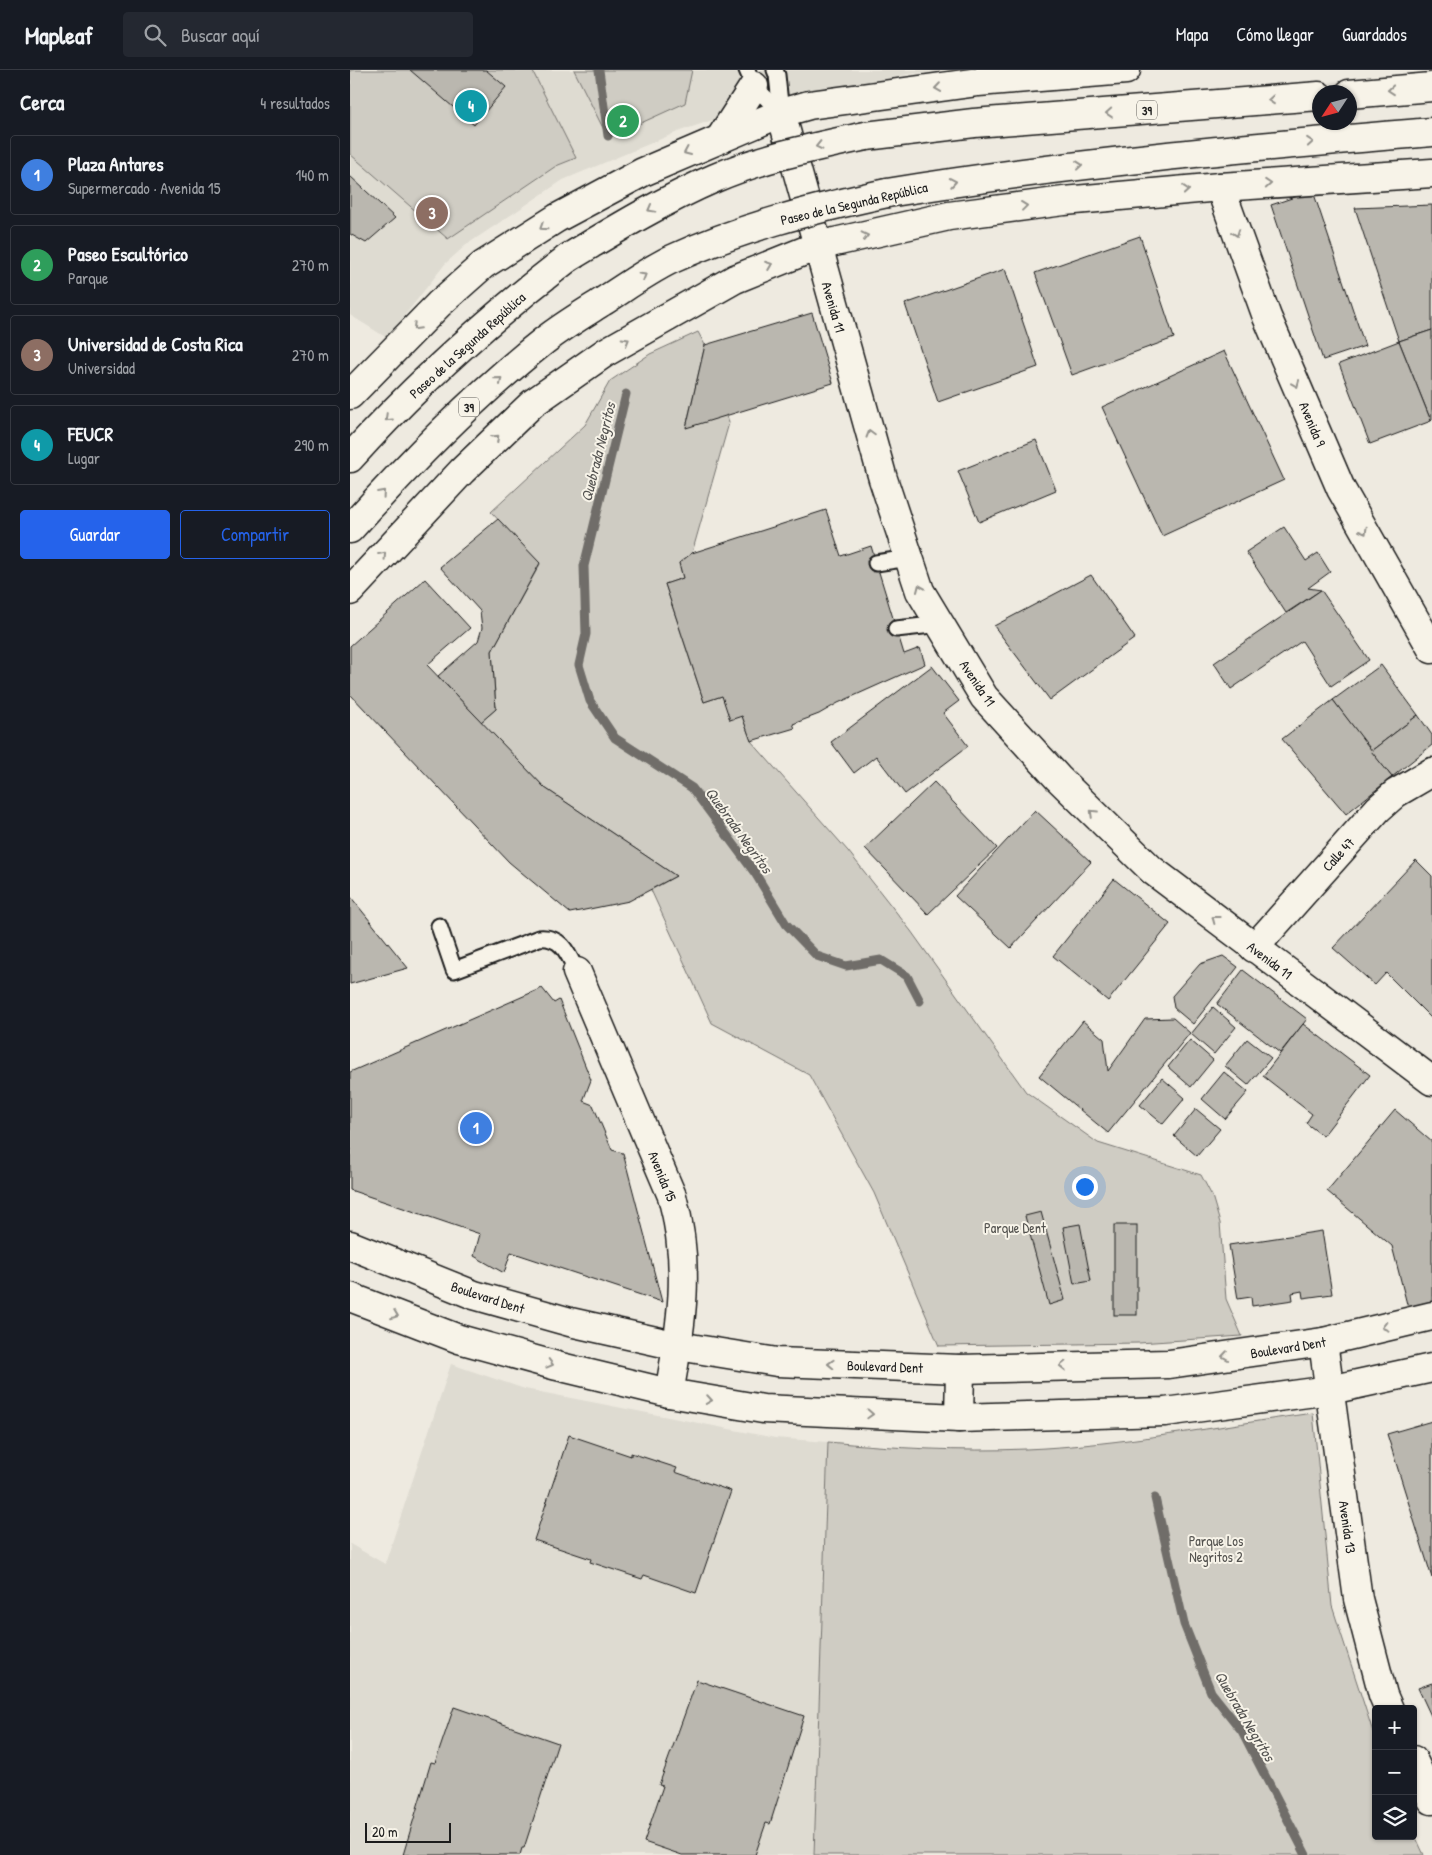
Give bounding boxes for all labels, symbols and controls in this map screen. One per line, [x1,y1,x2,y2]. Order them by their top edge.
search box [123,12,473,57]
text: Mapleaf [25,19,93,51]
icon: search [141,21,169,49]
text: Buscar aquí [181,22,260,48]
text: Mapa [1176,22,1208,47]
text: Cómo llegar [1236,22,1314,47]
text: Guardados [1342,22,1407,47]
one-way arrow [933,82,942,92]
one-way arrow [1386,84,1394,95]
north arrow [1312,85,1357,130]
pin: 4 [455,87,487,125]
text: Cerca [20,88,64,117]
text: 4 resultados [260,92,330,114]
one-way arrow [1267,95,1275,106]
road number: 39 [1137,100,1157,120]
pin: 2 [607,102,639,140]
one-way arrow [1105,107,1113,118]
one-way arrow [1306,137,1314,148]
one-way arrow [814,140,823,151]
one-way arrow [683,145,692,156]
text: Plaza Antares [68,151,164,177]
one-way arrow [1076,160,1084,171]
text: 1 [34,164,40,186]
text: 140 m [295,164,329,186]
text: Supermercado · Avenida 15 [68,177,220,199]
street label: Paseo de la Segunda República [779,177,930,230]
one-way arrow [948,177,957,187]
one-way arrow [1265,178,1273,189]
one-way arrow [1182,185,1190,196]
pin: 3 [416,194,448,232]
one-way arrow [1020,201,1028,212]
one-way arrow [647,203,656,213]
one-way arrow [540,221,549,230]
one-way arrow [1230,228,1240,237]
one-way arrow [860,231,869,242]
text: Paseo Escultórico [68,241,188,267]
text: 2 [33,254,41,276]
text: 270 m [292,254,329,276]
one-way arrow [764,261,773,271]
text: Parque [68,267,108,289]
one-way arrow [638,273,647,283]
street label: Avenida 11 [818,279,850,335]
street label: Paseo de la Segunda República [405,287,530,403]
one-way arrow [413,321,422,330]
text: Universidad de Costa Rica [68,331,243,357]
one-way arrow [620,337,629,347]
text: 3 [33,344,41,366]
text: 270 m [292,344,329,366]
text: Universidad [68,357,135,379]
one-way arrow [493,377,502,385]
one-way arrow [1290,379,1301,388]
road number: 39 [459,398,479,417]
water label: Quebrada Negritos [576,399,621,504]
street label: Avenida 9 [1295,399,1331,449]
one-way arrow [384,412,393,421]
text: FEUCR [68,421,113,447]
one-way arrow [865,430,875,438]
text: 4 [34,434,40,456]
text: 290 m [294,434,329,456]
one-way arrow [490,435,499,444]
text: Lugar [68,447,100,469]
one-way arrow [377,489,386,498]
button: Guardar [20,510,170,559]
button: Compartir [180,510,330,559]
one-way arrow [1358,526,1368,535]
one-way arrow [377,551,386,560]
one-way arrow [916,584,927,593]
street label: Avenida 11 [956,656,1000,710]
water label: Quebrada Negritos [701,783,778,878]
one-way arrow [1090,809,1099,818]
street label: Calle 47 [1318,833,1359,875]
one-way arrow [1212,915,1221,924]
street label: Avenida 11 [1244,937,1296,983]
pin: 1 [460,1109,492,1147]
street label: Avenida 15 [644,1148,682,1204]
your location [1072,1174,1098,1200]
park label: Parque Dent [984,1218,1046,1238]
street label: Boulevard Dent [449,1276,527,1318]
one-way arrow [391,1309,399,1319]
one-way arrow [1380,1321,1389,1332]
street label: Boulevard Dent [1249,1332,1327,1362]
one-way arrow [1221,1350,1229,1361]
street label: Boulevard Dent [847,1355,924,1377]
one-way arrow [546,1359,554,1369]
one-way arrow [826,1359,834,1369]
one-way arrow [1059,1361,1066,1371]
one-way arrow [704,1394,713,1404]
one-way arrow [867,1408,875,1419]
street label: Avenida 13 [1335,1499,1361,1555]
park label: Parque Los Negritos 2 [1189,1531,1243,1567]
water label: Quebrada Negritos [1210,1667,1281,1766]
map controls [1372,1705,1417,1840]
button: + [1372,1705,1417,1750]
button: − [1372,1750,1417,1795]
button: layers [1372,1795,1417,1840]
scale bar [365,1820,451,1843]
text: 20 m [372,1822,398,1841]

